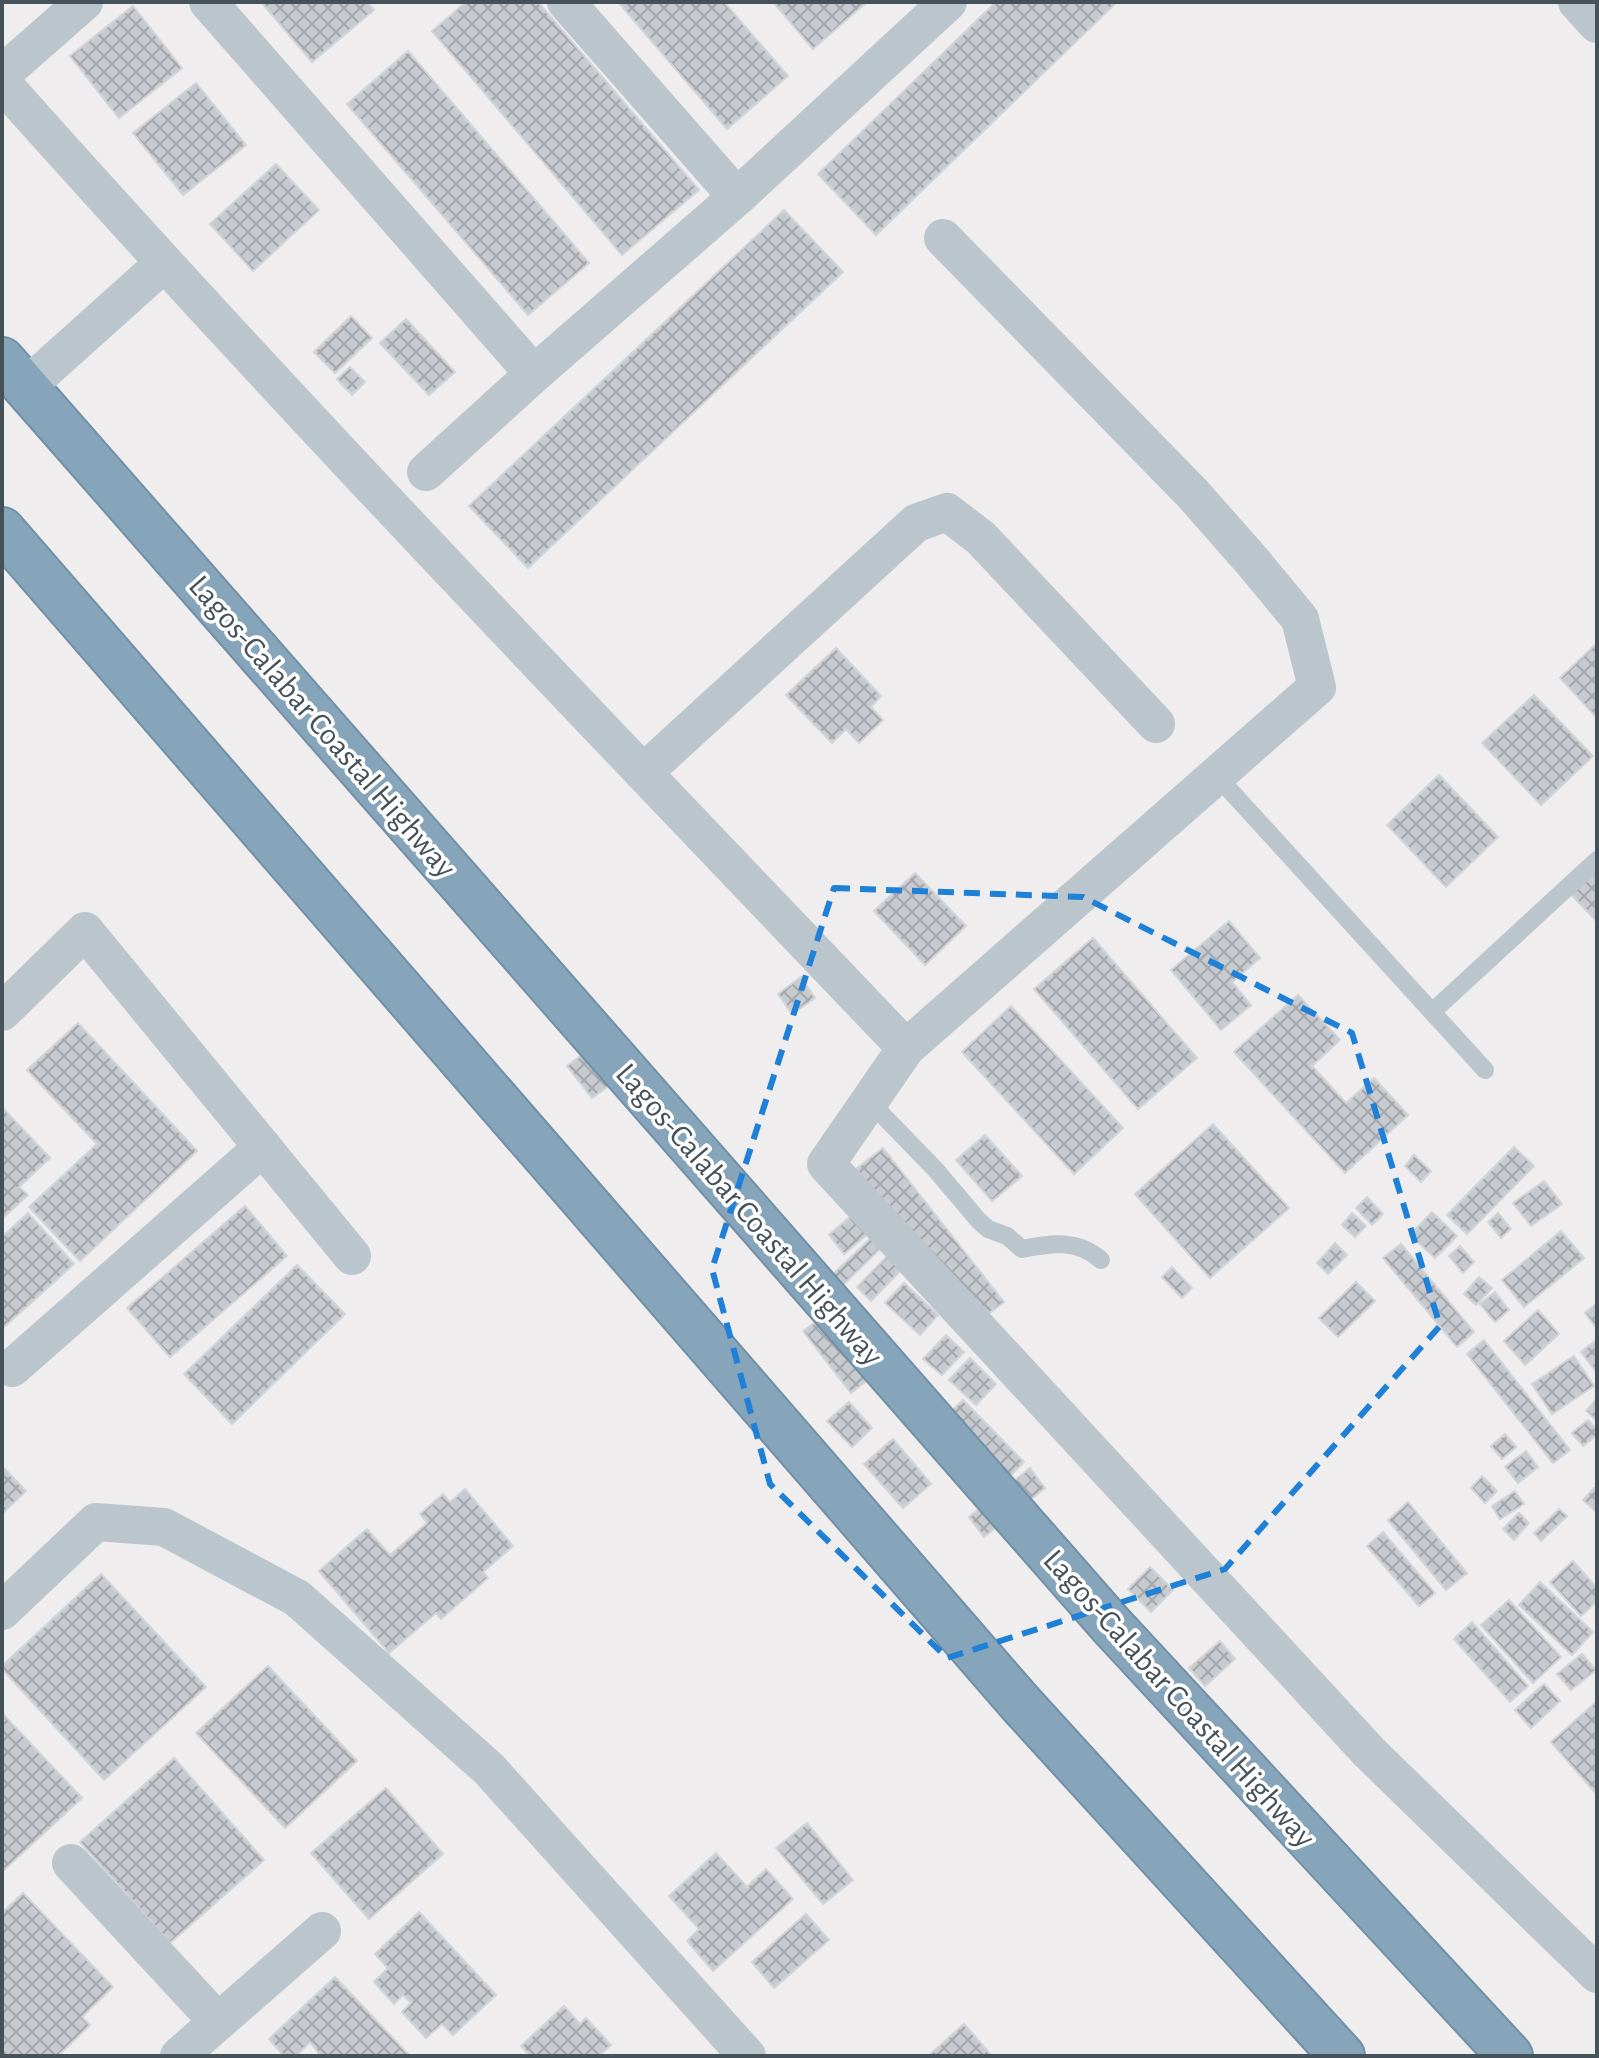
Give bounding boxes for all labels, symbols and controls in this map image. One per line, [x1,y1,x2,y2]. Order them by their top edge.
street label: Lagos-Calabar Coastal Highway [183,570,462,884]
street label: Lagos-Calabar Coastal Highway [610,1058,889,1372]
street label: Lagos-Calabar Coastal Highway [1037,1544,1321,1854]

